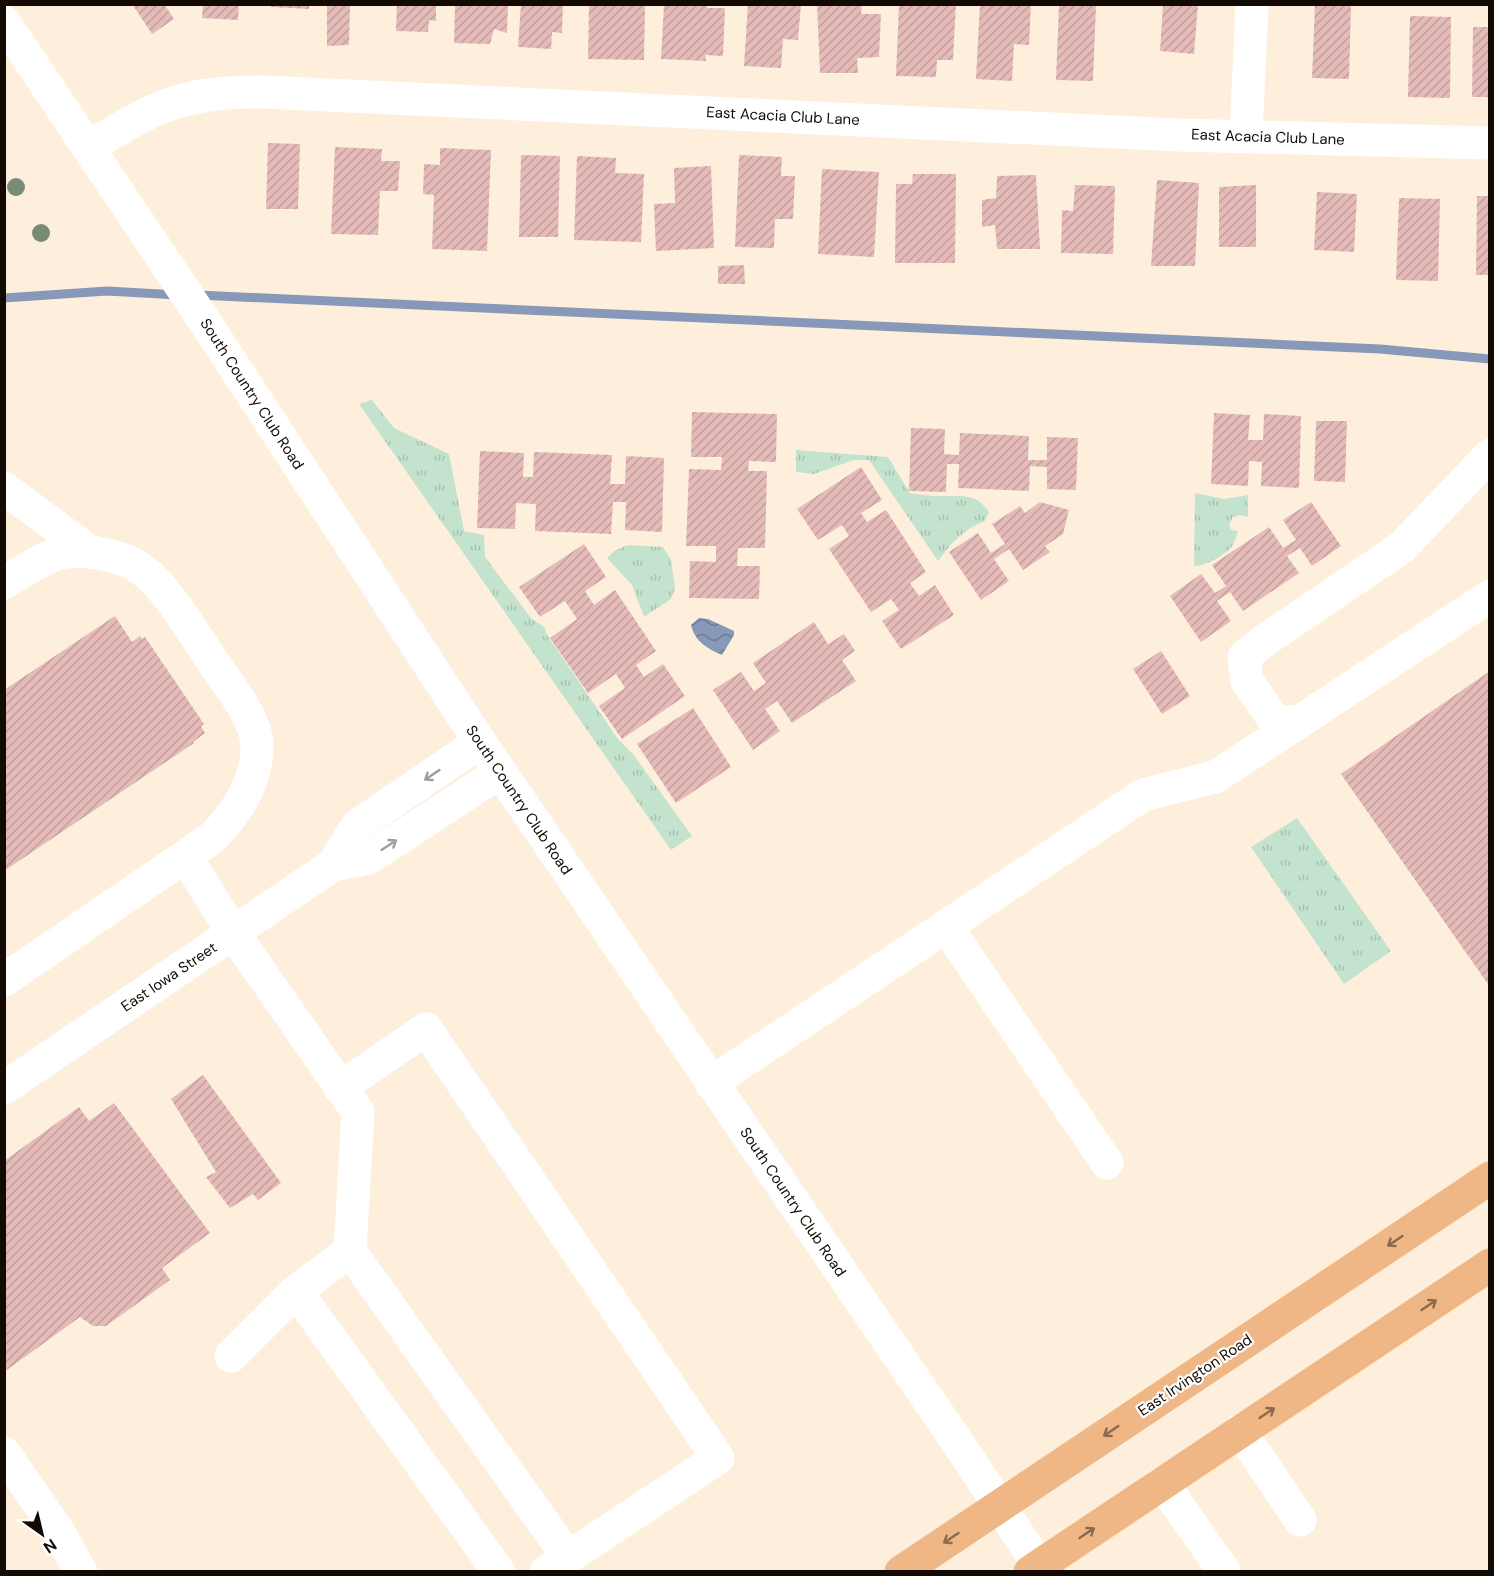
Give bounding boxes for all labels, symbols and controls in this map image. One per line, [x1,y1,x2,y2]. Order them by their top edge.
street label: East Acacia Club Lane [706,102,860,130]
street label: East Acacia Club Lane [1191,124,1345,150]
street label: South Country Club Road [196,315,308,473]
street label: South Country Club Road [461,721,577,879]
one-way arrow [424,769,440,781]
one-way arrow [380,839,397,852]
street label: East Iowa Street [117,937,221,1017]
street label: South Country Club Road [735,1123,851,1281]
one-way arrow [1388,1235,1404,1247]
one-way arrow [1420,1299,1437,1311]
street label: East Irvington Road [1134,1329,1256,1421]
one-way arrow [1258,1407,1275,1419]
one-way arrow [1103,1425,1120,1437]
north arrow [12,1504,72,1564]
one-way arrow [1078,1527,1095,1539]
one-way arrow [943,1532,960,1544]
text: N [39,1534,61,1558]

